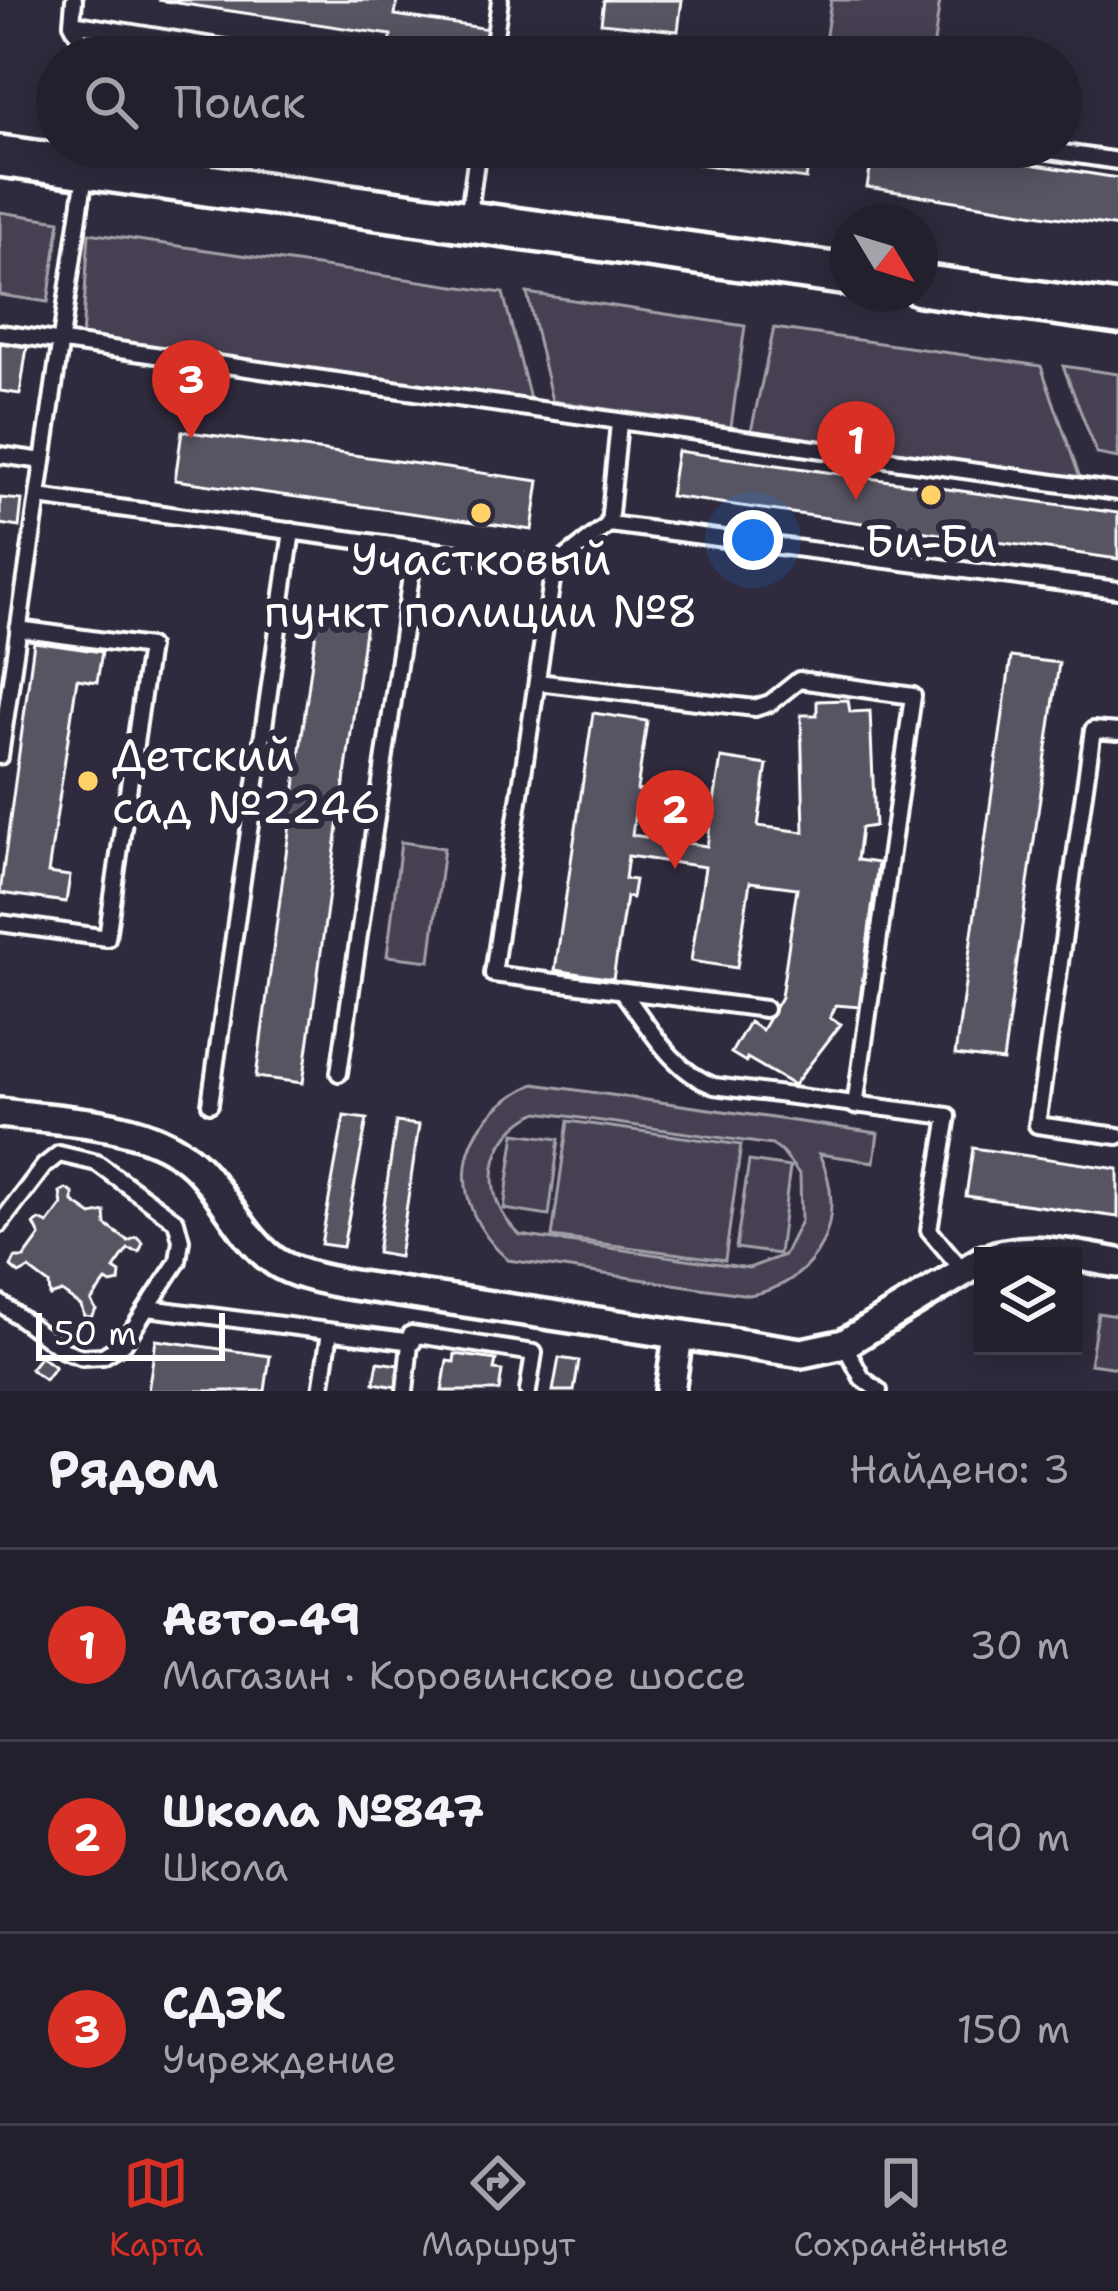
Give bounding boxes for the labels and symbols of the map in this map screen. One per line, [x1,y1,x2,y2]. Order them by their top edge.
north arrow [830,204,938,312]
pin: 3 [152,340,230,439]
pin: 1 [817,401,895,500]
marker: Би-Би [918,482,944,508]
marker: Участковый пункт полиции №8 [468,500,494,526]
your location [723,510,783,570]
place label: Би-Би [864,511,998,571]
place label: Участковый пункт полиции №8 [264,529,698,641]
place label: Детский сад №2246 [112,725,381,837]
marker: Детский сад №2246 [75,768,101,794]
pin: 2 [636,770,714,869]
scale bar [36,1307,225,1360]

